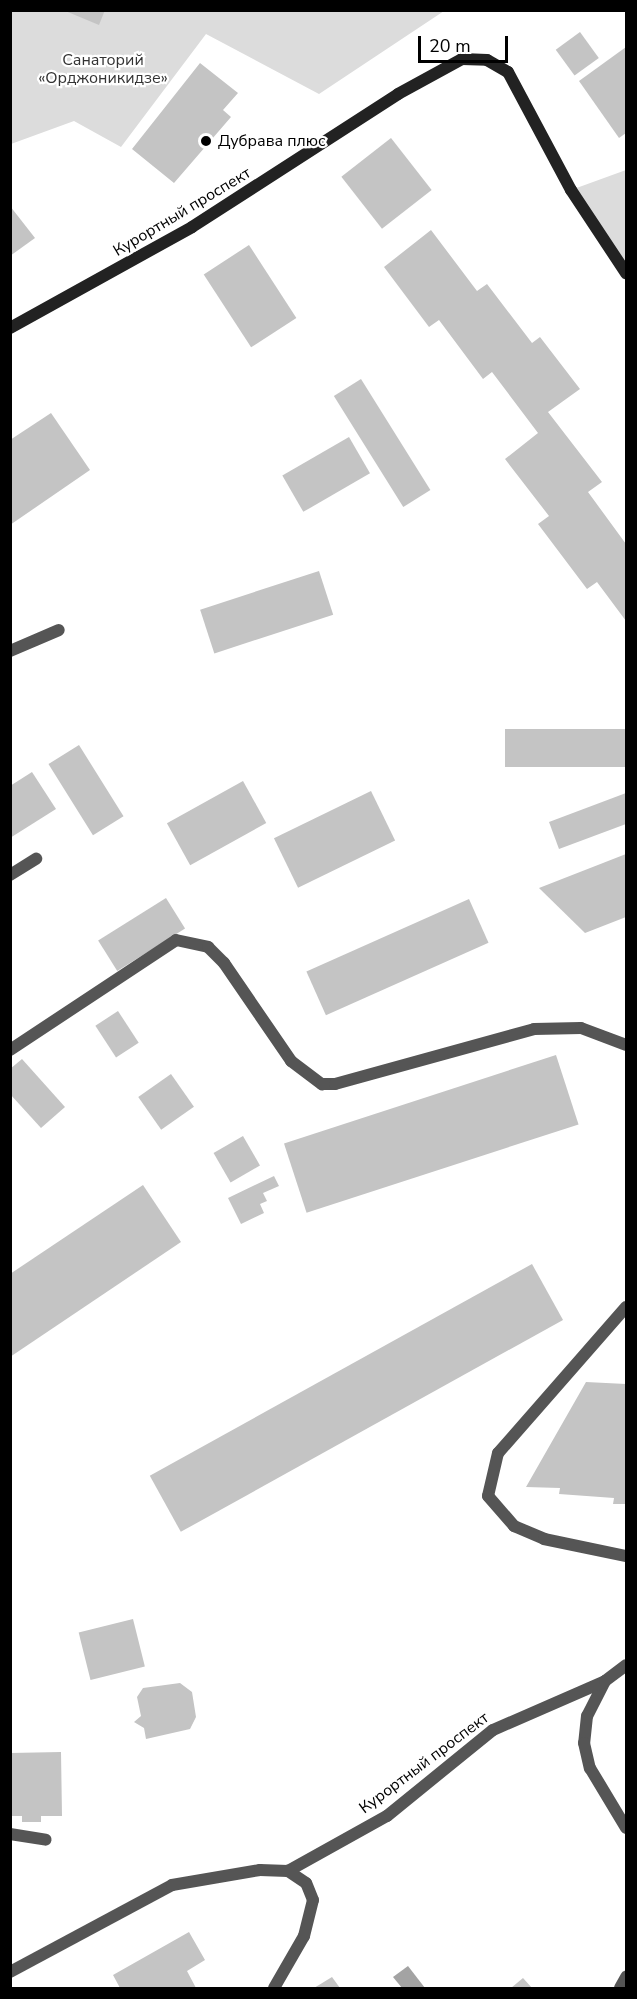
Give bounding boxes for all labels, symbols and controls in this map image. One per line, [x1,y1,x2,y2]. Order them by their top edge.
scale bar [421,24,511,62]
text: 20 m [429,34,471,58]
park label: Санаторий «Орджоникидзе» [38,50,168,88]
place label: Дубрава плюс [218,131,326,151]
marker: Дубрава плюс [199,134,213,148]
street label: Курортный проспект [110,163,254,261]
street label: Курортный проспект [356,1708,492,1818]

